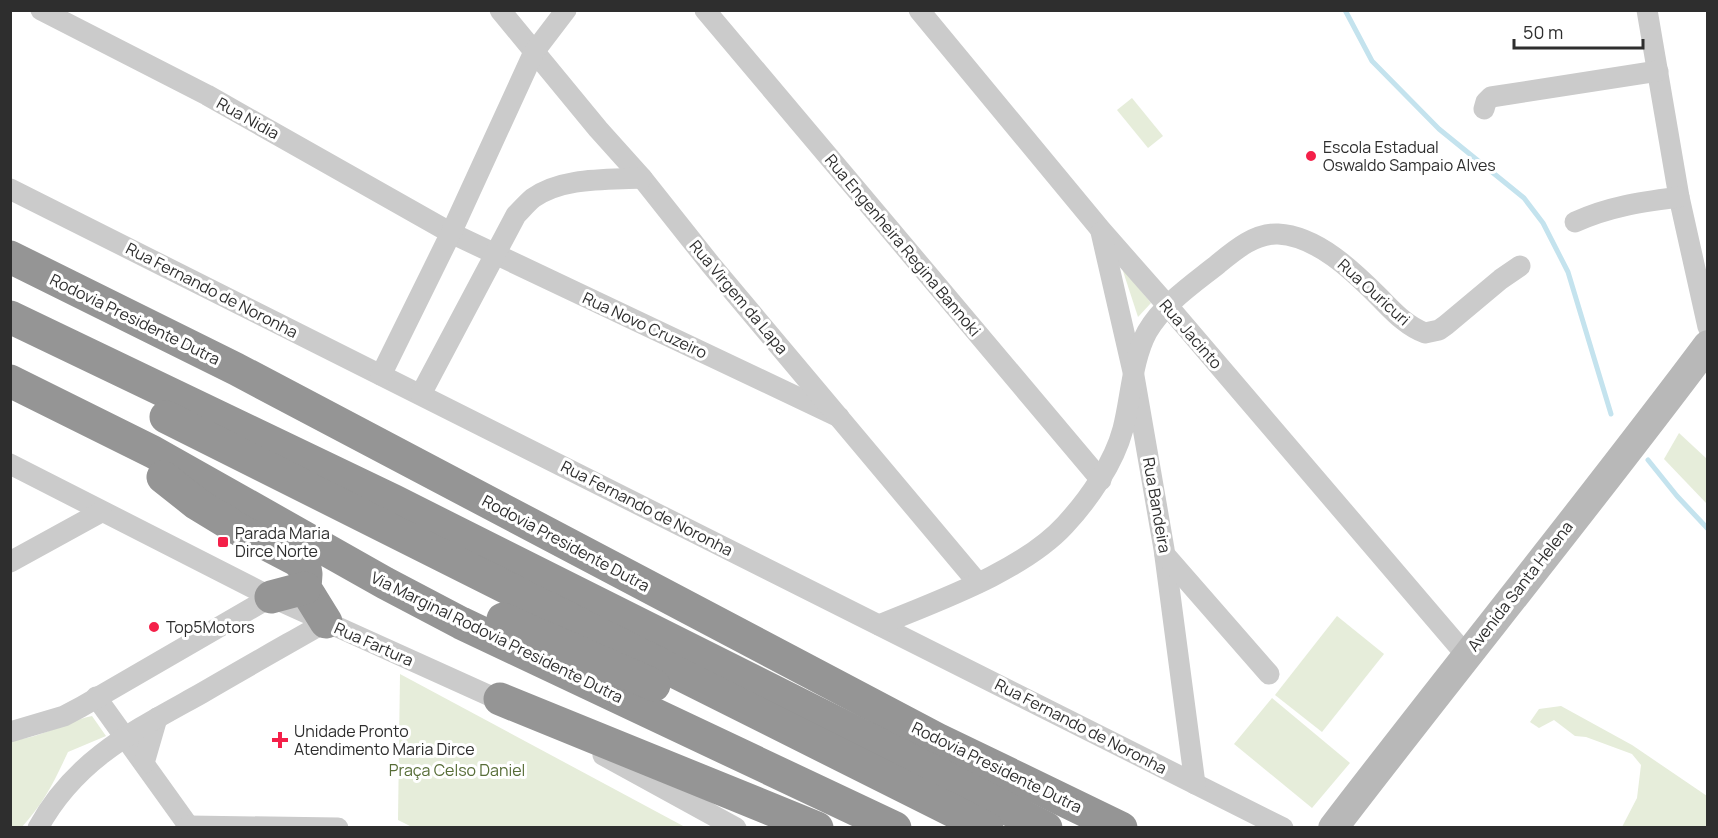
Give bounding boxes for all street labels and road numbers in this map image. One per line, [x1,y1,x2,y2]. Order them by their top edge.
street label: Rua Nidia [213,92,283,144]
street label: Rua Engenheira Regina Bannoki [820,149,986,341]
street label: Rua Virgem da Lapa [685,235,793,359]
street label: Rua Fernando de Noronha [122,237,302,343]
street label: Rua Ouricuri [1333,254,1415,330]
street label: Rodovia Presidente Dutra [46,268,224,370]
street label: Rua Novo Cruzeiro [579,287,711,363]
street label: Rua Jacinto [1155,295,1227,373]
street label: Rua Fernando de Noronha [557,455,737,561]
street label: Rua Bandeira [1138,455,1176,555]
street label: Rodovia Presidente Dutra [478,489,654,597]
street label: Avenida Santa Helena [1462,516,1578,656]
street label: Via Marginal Rodovia Presidente Dutra [367,566,627,708]
street label: Rua Fartura [331,617,417,671]
street label: Rua Fernando de Noronha [991,673,1171,779]
street label: Rodovia Presidente Dutra [908,716,1086,818]

